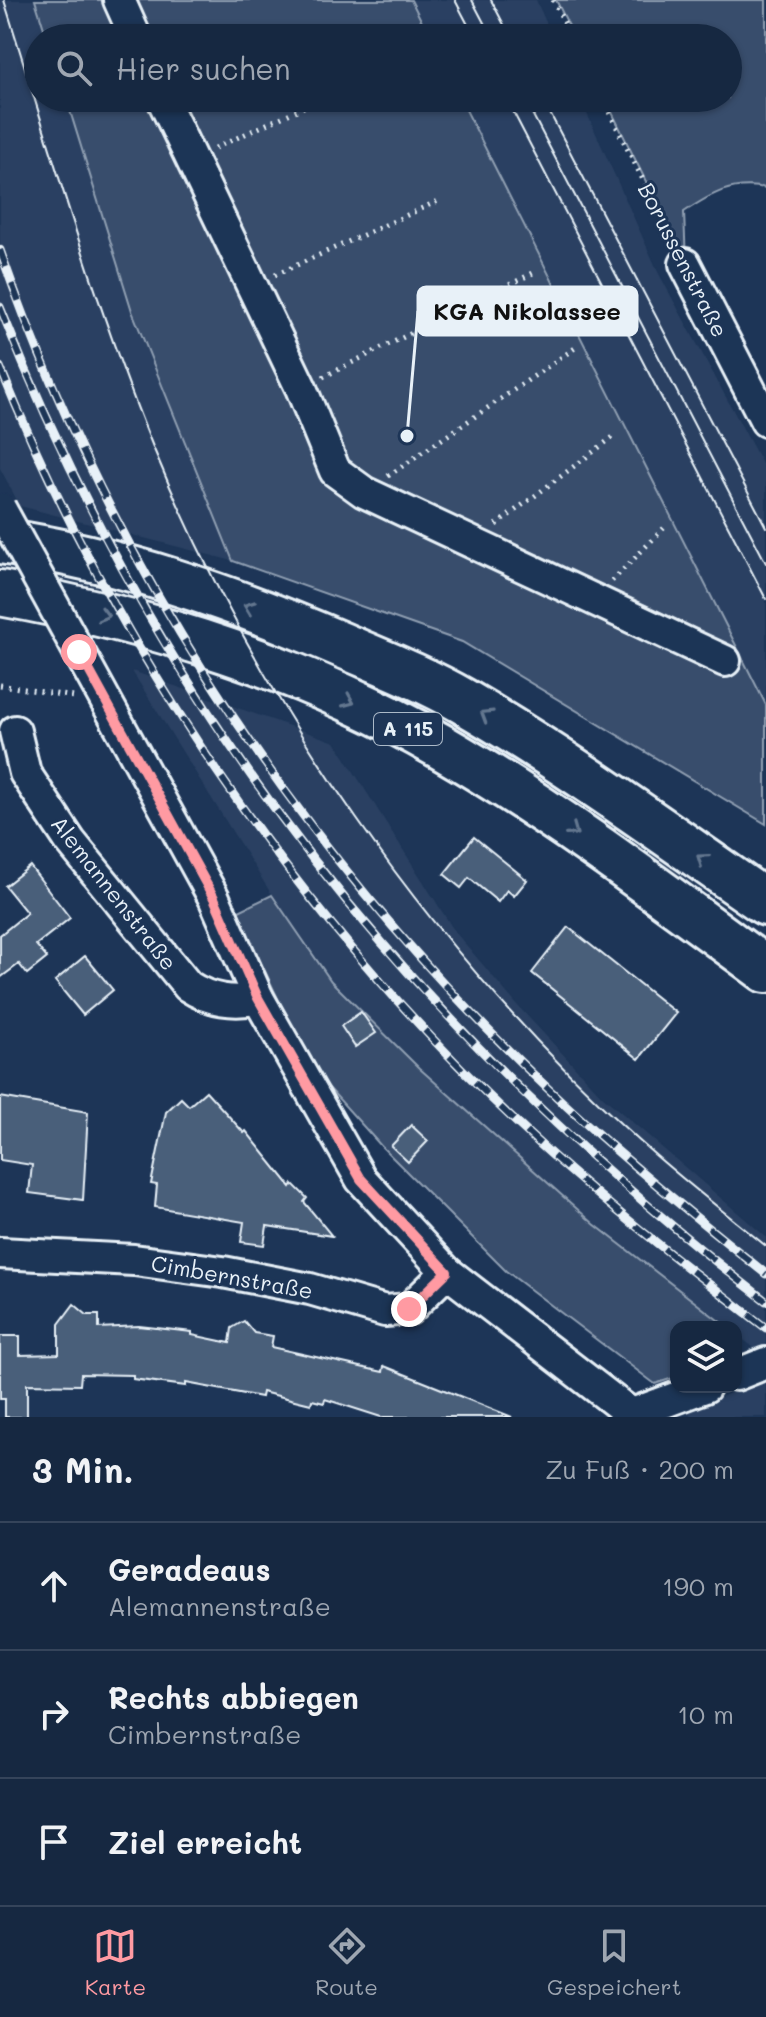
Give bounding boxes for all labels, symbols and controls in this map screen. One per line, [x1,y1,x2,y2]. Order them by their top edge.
search box [24,24,742,112]
icon: search [52,46,96,90]
text: Hier suchen [116,48,291,88]
street label: Borussenstraße [632,178,735,342]
callout: KGA Nikolassee [418,287,637,335]
text: KGA Nikolassee [433,295,621,326]
one-way arrow [243,600,257,617]
one-way arrow [96,606,110,623]
route start [61,634,97,670]
one-way arrow [341,691,355,707]
one-way arrow [480,709,495,724]
road number: A 115 [374,713,442,745]
street label: Alemannenstraße [45,810,184,976]
one-way arrow [564,822,579,836]
one-way arrow [696,854,710,869]
street label: Cimbernstraße [149,1248,315,1305]
route end [391,1291,427,1327]
map controls [670,1321,742,1393]
button: layers [670,1321,742,1393]
text: 3 Min. [32,1447,134,1492]
text: Zu Fuß · 200 m [545,1452,734,1486]
text: Geradeaus [108,1549,271,1589]
icon: ahead [32,1564,76,1608]
text: 190 m [662,1569,734,1603]
text: Alemannenstraße [108,1589,331,1623]
text: Rechts abbiegen [108,1677,359,1717]
icon: right [32,1692,76,1736]
text: 10 m [677,1697,734,1731]
text: Cimbernstraße [108,1717,301,1751]
icon: arrive [32,1820,76,1864]
text: Ziel erreicht [108,1822,302,1862]
tab: Karte [85,1924,146,2001]
tab: Route [315,1924,378,2001]
tab: Gespeichert [547,1924,681,2001]

